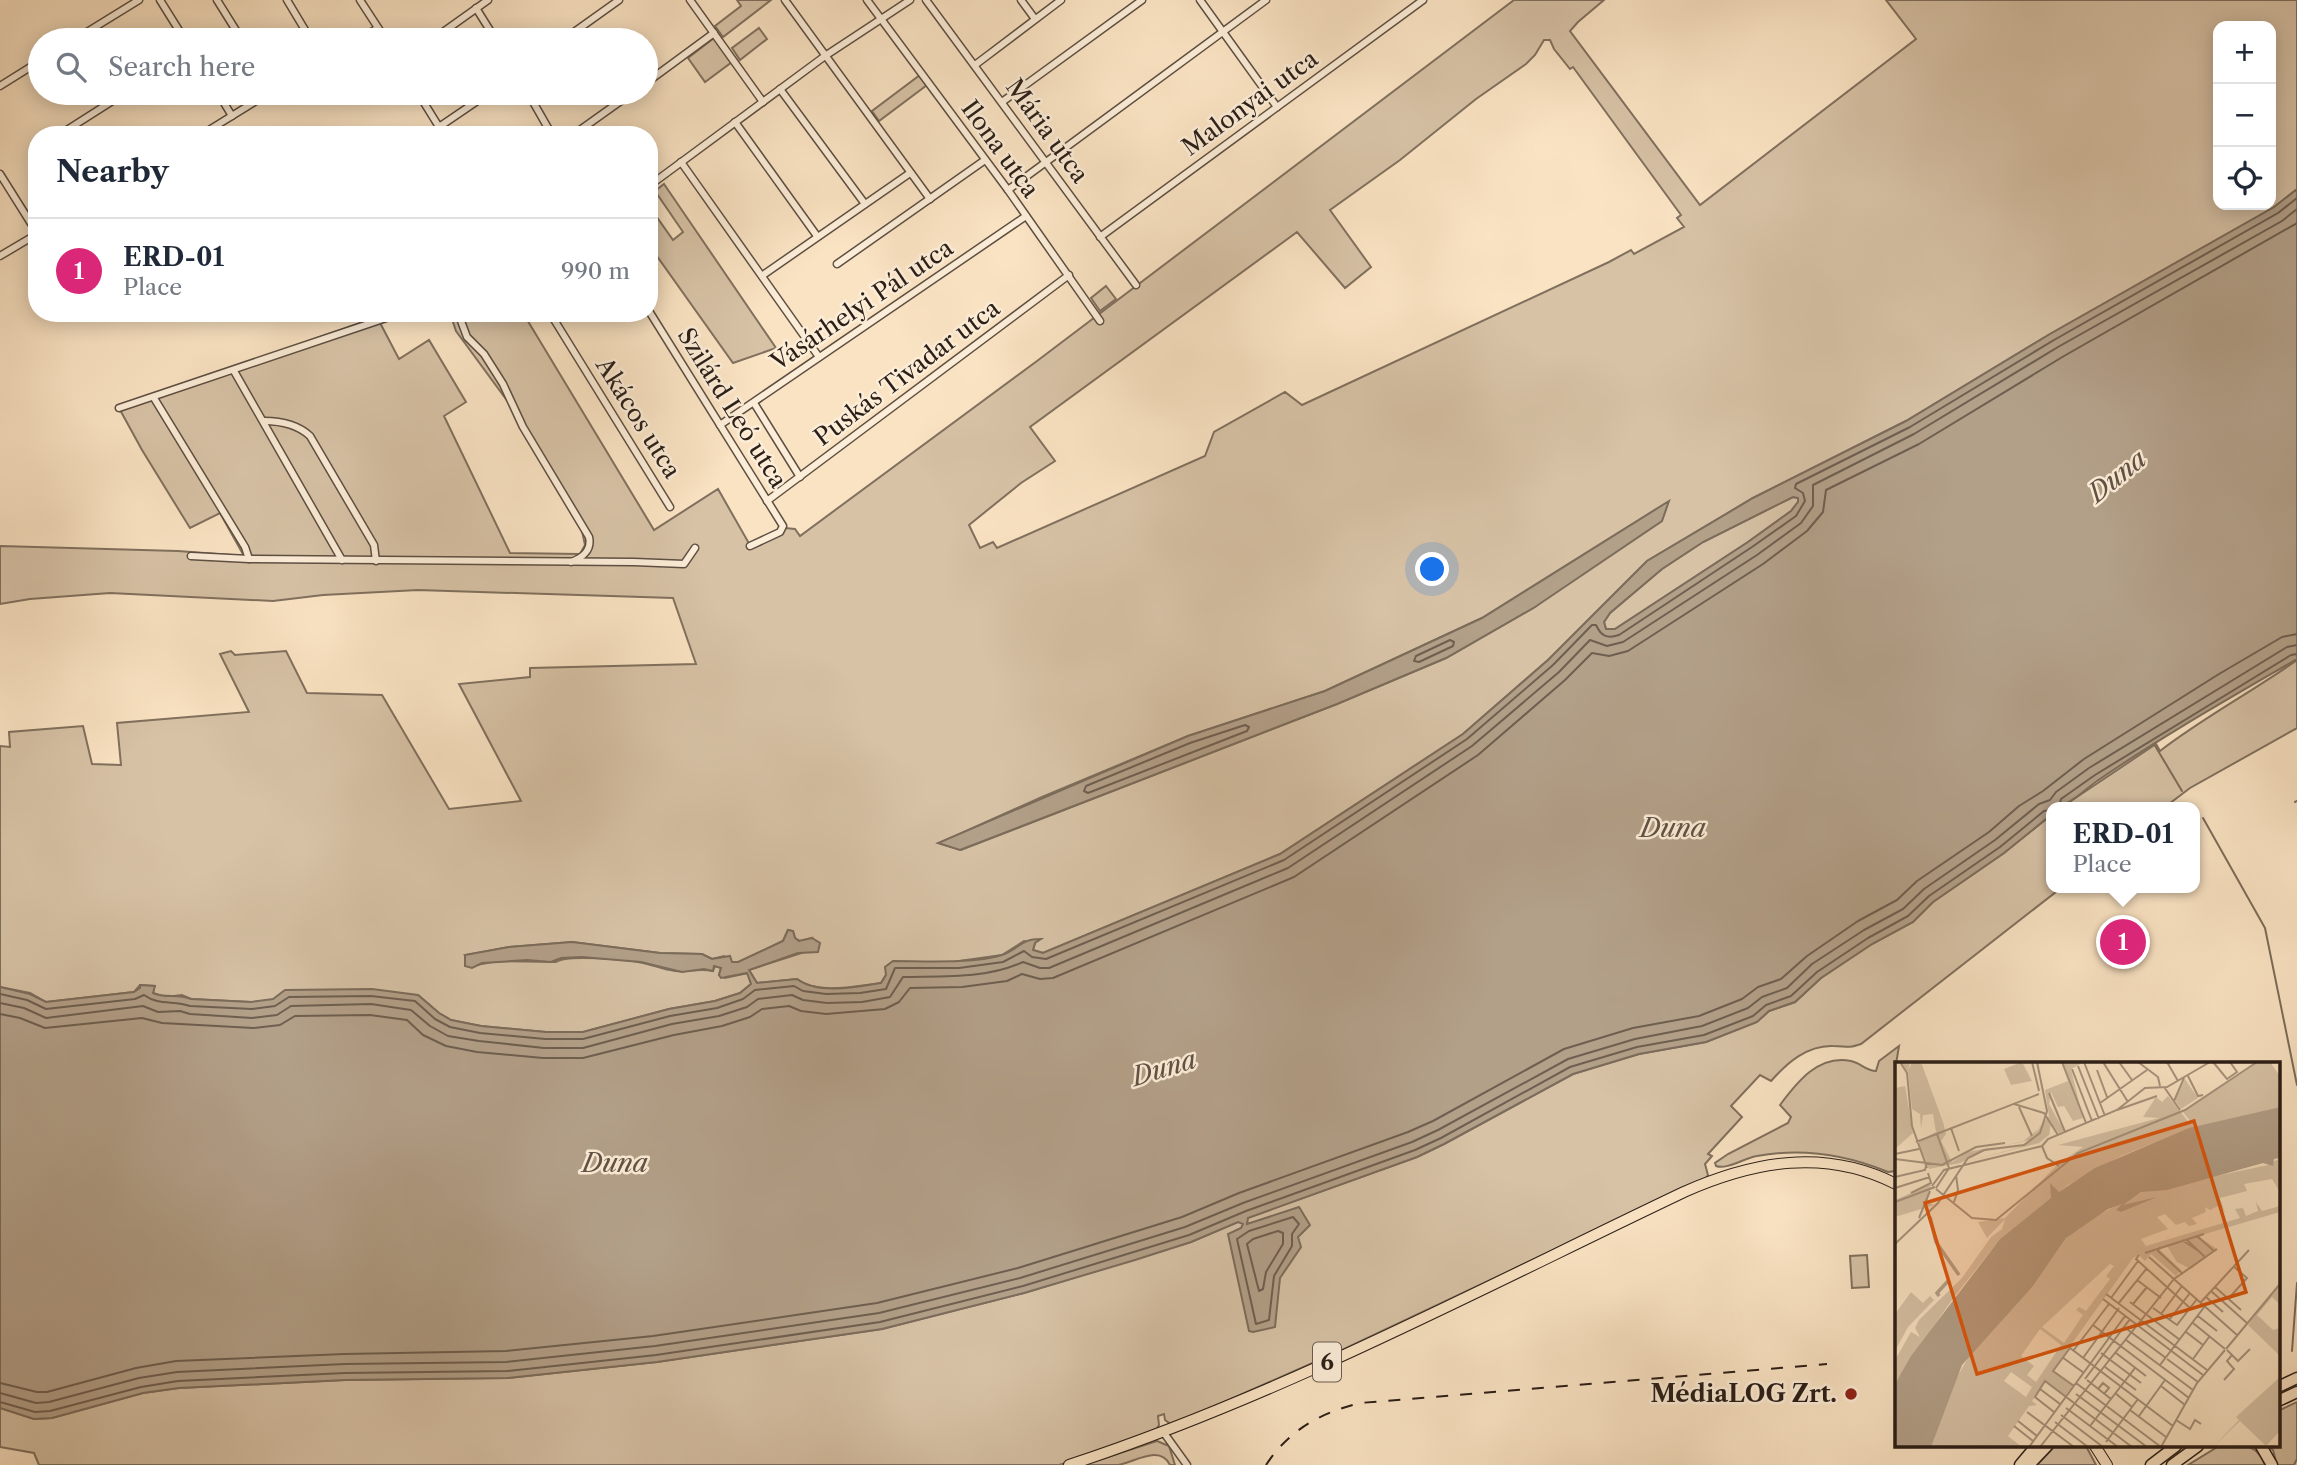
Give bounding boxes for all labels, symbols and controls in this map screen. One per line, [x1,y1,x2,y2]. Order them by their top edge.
map controls [2213,21,2276,210]
button: + [2213,21,2276,84]
search box [28,28,658,105]
street label: Malonyai utca [1176,43,1323,162]
icon: search [52,48,90,86]
text: Search here [108,51,255,83]
street label: Mária utca [1000,73,1095,189]
button: − [2213,84,2276,147]
street label: Ilona utca [955,94,1046,203]
button: locate [2213,147,2276,210]
text: Nearby [56,153,169,190]
street label: Vásárhelyi Pál utca [764,233,959,377]
text: ERD-01 [123,241,224,273]
text: 1 [74,257,84,285]
text: 990 m [561,257,630,285]
text: Place [123,273,182,301]
street label: Puskás Tivadar utca [808,293,1005,452]
street label: Szilárd Leó utca [672,322,793,493]
street label: Akácos utca [589,351,687,484]
water label: Duna [2080,442,2153,510]
your location [1415,552,1449,586]
popup [2046,802,2200,893]
water label: Duna [1638,812,1706,844]
text: ERD-01 [2072,818,2174,850]
text: Place [2072,850,2132,878]
pin: 1 [2100,916,2146,968]
water label: Duna [1126,1043,1201,1094]
inset map [1895,1062,2280,1448]
water label: Duna [580,1147,648,1179]
road number: 6 [1313,1343,1341,1382]
place label: MédiaLOG Zrt. [1650,1379,1837,1408]
marker: MédiaLOG Zrt. [1843,1386,1859,1402]

